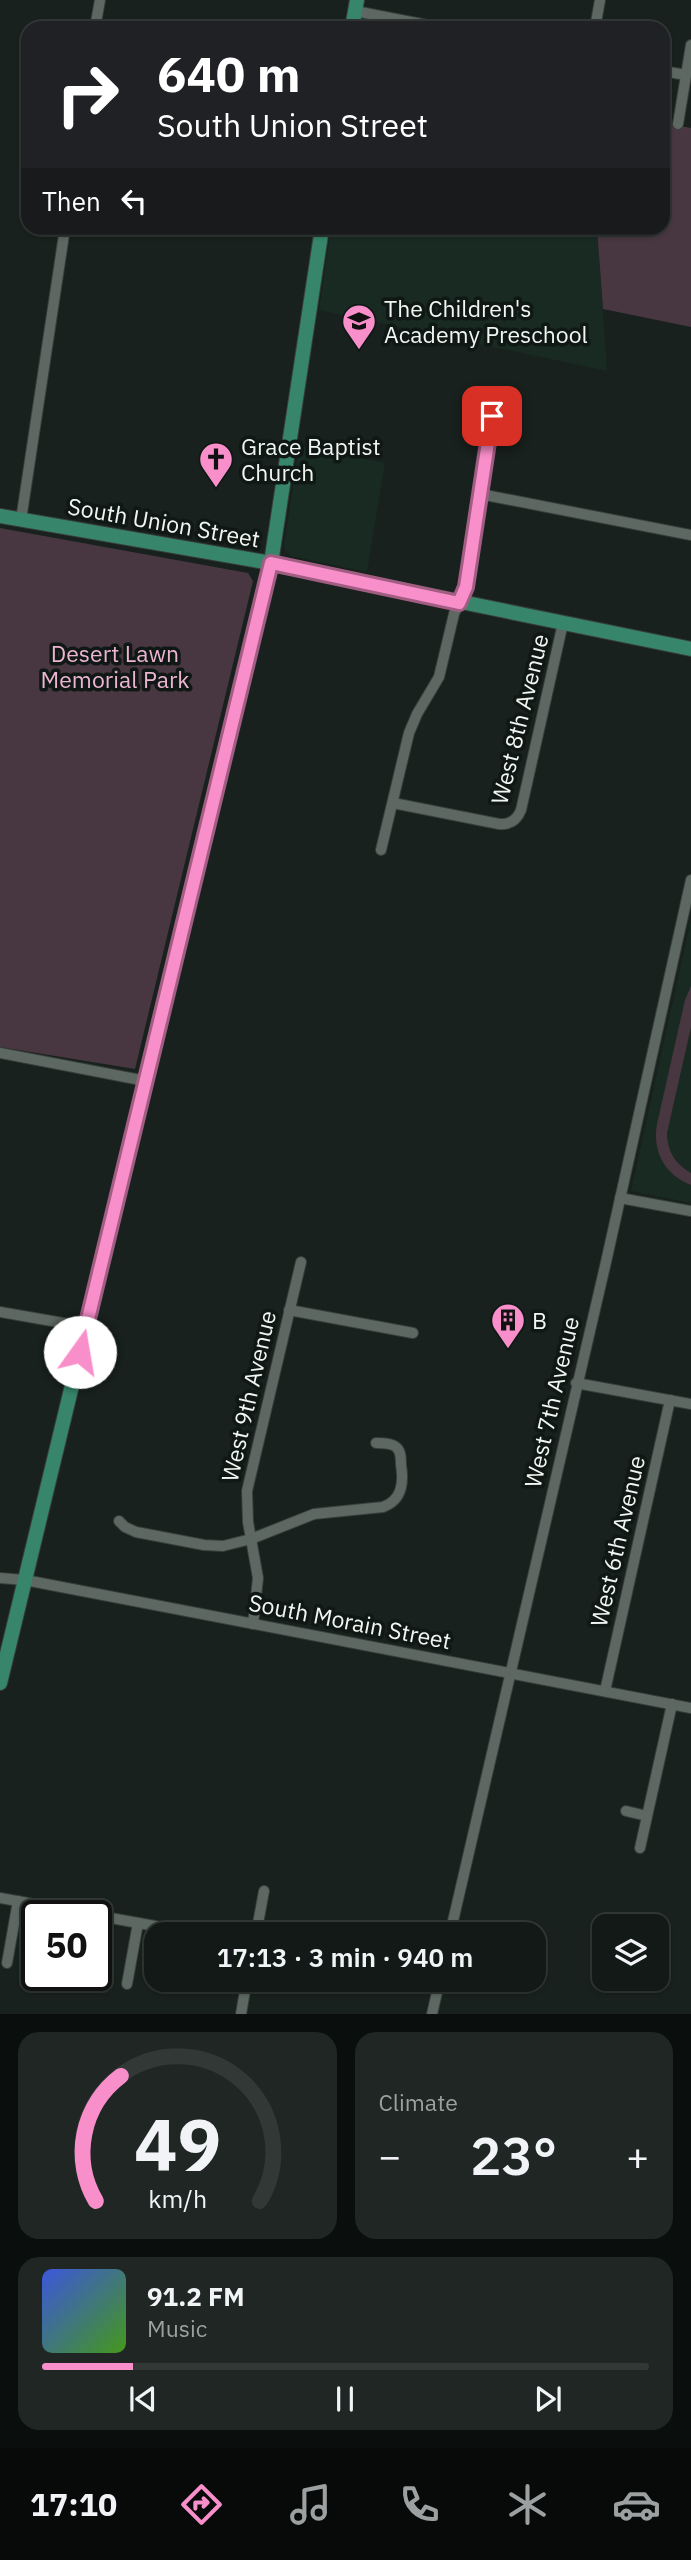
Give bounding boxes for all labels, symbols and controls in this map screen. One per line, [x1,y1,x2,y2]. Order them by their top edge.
text: 640 m [157,42,301,105]
icon: right [42,49,133,140]
text: South Union Street [157,104,428,146]
icon: left [115,182,153,220]
text: Then [42,184,101,218]
place label: The Children's Academy Preschool [384,293,588,349]
school or university icon: The Children's Academy Preschool [340,302,378,351]
pin [462,386,522,446]
icon: arrive [473,397,511,435]
place label: Grace Baptist Church [241,431,381,487]
church icon: Grace Baptist Church [197,440,235,489]
street label: South Union Street [65,490,263,554]
street label: West 8th Avenue [483,631,555,807]
park label: Desert Lawn Memorial Park [41,638,189,694]
building icon: B [489,1301,527,1350]
place label: B [532,1305,547,1335]
street label: West 9th Avenue [214,1308,282,1484]
street label: West 7th Avenue [517,1314,585,1490]
position arrow [43,1315,117,1389]
street label: West 6th Avenue [583,1453,651,1629]
street label: South Morain Street [246,1587,454,1655]
speed limit sign: 50 [21,1900,112,1991]
map controls [592,1914,669,1991]
button: layers [592,1914,669,1991]
text: 17:13 · 3 min · 940 m [217,1940,473,1974]
text: Climate [379,2087,458,2117]
text: 49 [134,2097,221,2192]
text: 23° [470,2122,557,2189]
text: − [379,2131,401,2180]
text: + [626,2131,649,2180]
text: km/h [148,2182,207,2215]
text: 91.2 FM [147,2279,245,2313]
text: Music [147,2313,207,2343]
icon: previous [124,2380,162,2418]
icon: pause [326,2380,364,2418]
icon: next [529,2380,567,2418]
icon: directions [177,2480,226,2529]
icon: music [286,2480,335,2529]
icon: phone [395,2480,444,2529]
icon: climate [503,2480,552,2529]
icon: car [612,2480,661,2529]
text: 17:10 [30,2483,117,2525]

